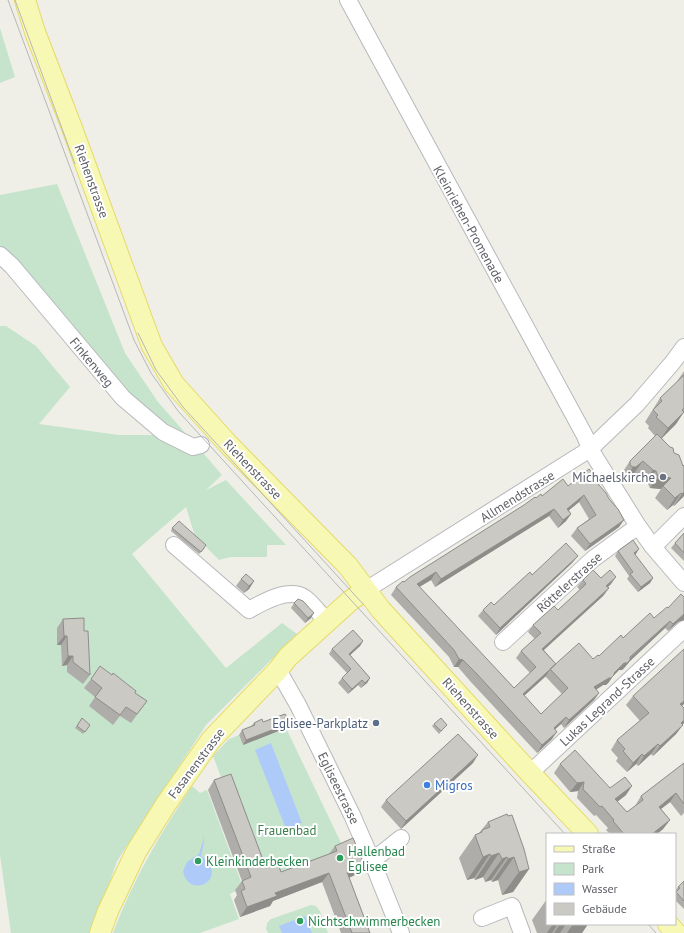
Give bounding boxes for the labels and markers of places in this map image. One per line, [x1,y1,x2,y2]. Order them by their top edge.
place label: Michaelskirche [572,469,655,486]
marker: Michaelskirche [658,472,668,482]
place label: Eglisee-Parkplatz [272,715,368,732]
marker: Eglisee-Parkplatz [371,718,381,728]
place label: Migros [435,777,473,794]
marker: Migros [422,780,432,790]
place label: Hallenbad Eglisee [348,843,405,875]
place label: Kleinkinderbecken [206,853,309,870]
marker: Hallenbad Eglisee [335,853,345,863]
marker: Kleinkinderbecken [193,856,203,866]
place label: Nichtschwimmerbecken [308,913,440,930]
marker: Nichtschwimmerbecken [295,916,305,926]

